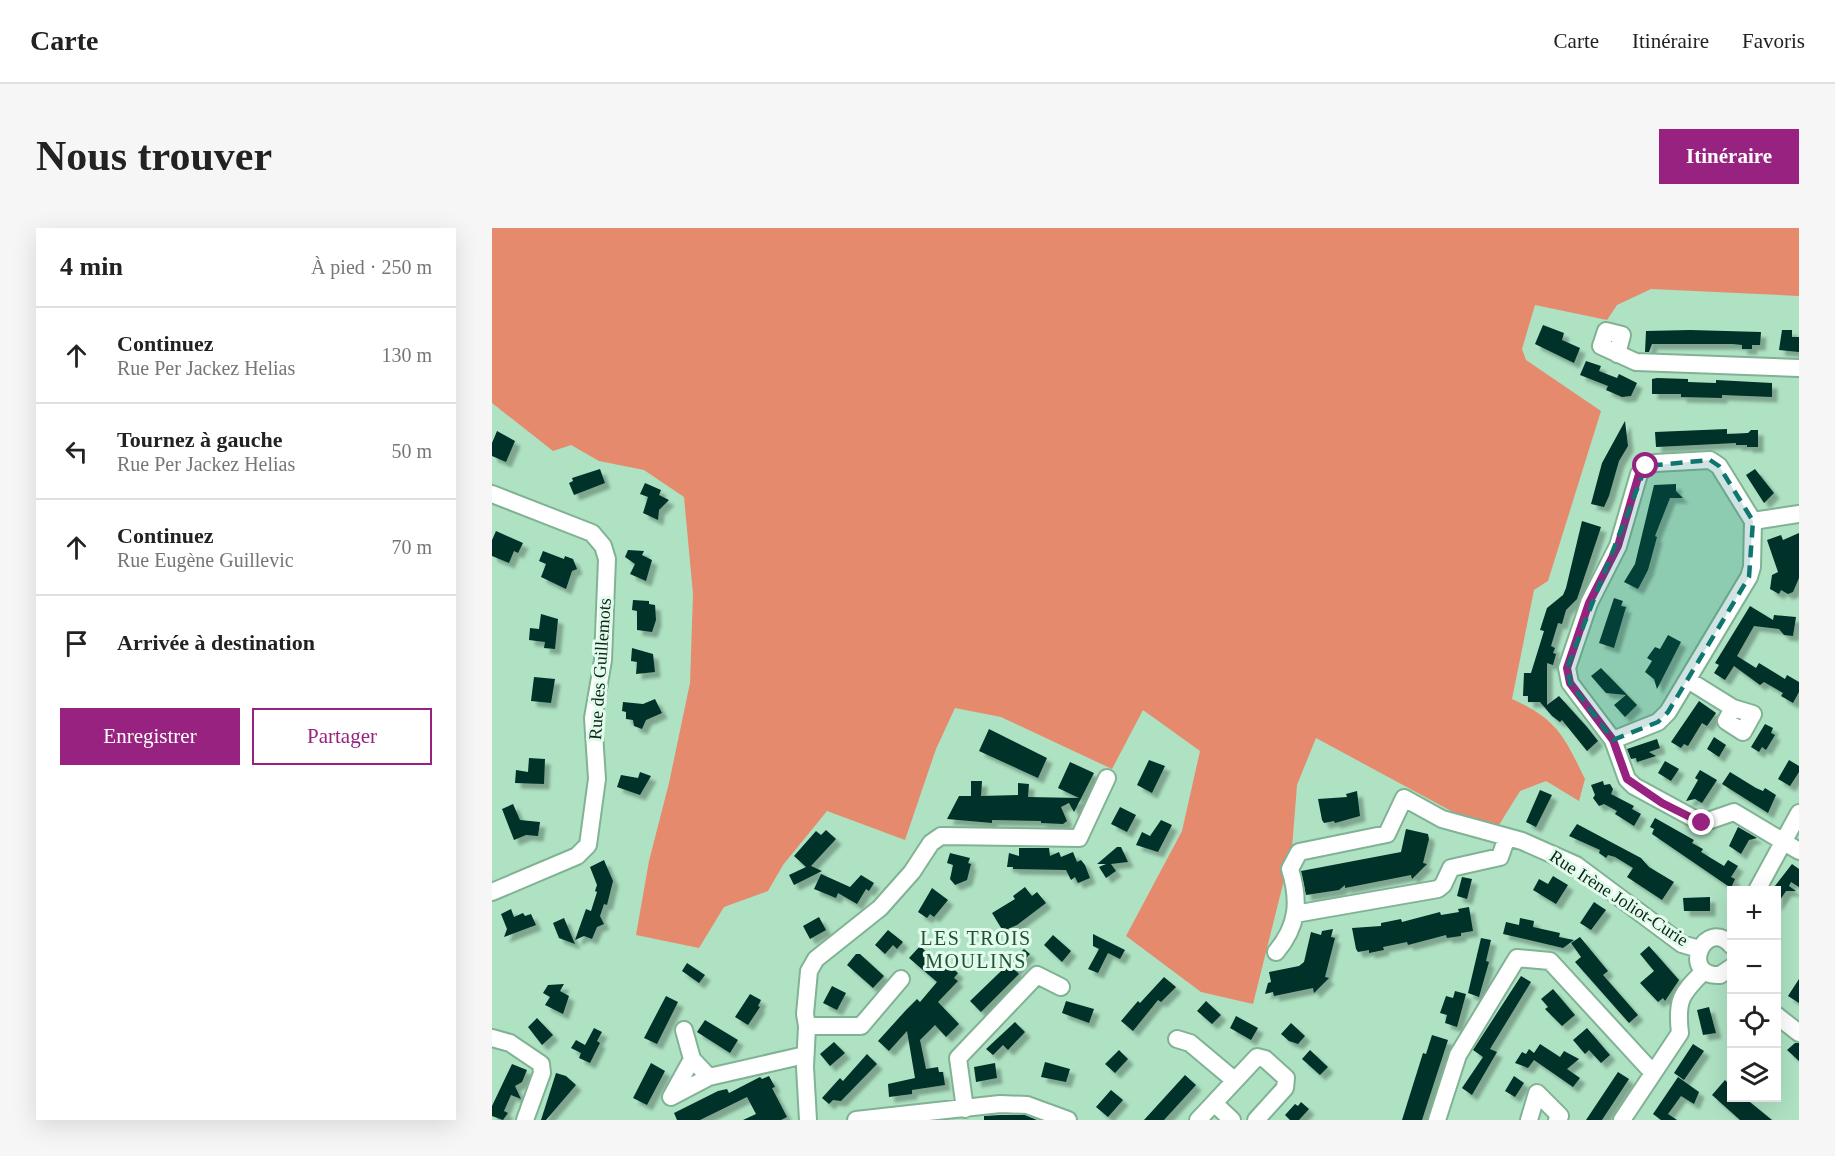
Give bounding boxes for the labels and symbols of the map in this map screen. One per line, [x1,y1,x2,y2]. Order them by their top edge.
route start [1632,452,1658,478]
street label: Rue des Guillemots [585,597,615,741]
route end [1688,809,1714,835]
street label: Rue Irène Joliot-Curie [1546,846,1692,950]
district label: LES TROIS MOULINS [920,927,1032,972]

